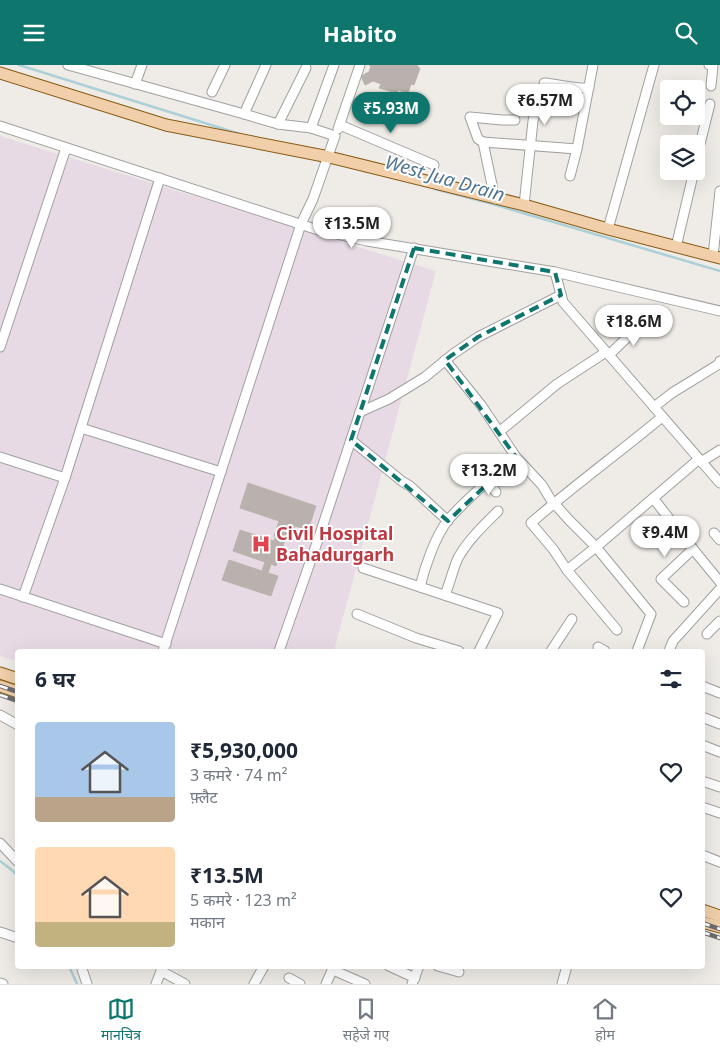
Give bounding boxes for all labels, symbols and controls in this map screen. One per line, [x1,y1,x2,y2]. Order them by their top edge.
text: Habito [323,18,397,48]
icon: menu [20,19,48,47]
icon: search [672,19,700,47]
map controls [660,80,705,180]
button: locate [660,80,705,125]
pin: ₹6.57M [504,83,586,126]
text: ₹6.57M [517,89,573,111]
pin: ₹5.93M [350,92,432,134]
text: ₹5.93M [363,97,419,119]
button: layers [660,135,705,180]
water label: West Jua Drain [382,149,508,207]
pin: ₹13.5M [311,207,393,249]
text: ₹13.5M [324,212,380,234]
pin: ₹18.6M [593,305,675,347]
text: ₹18.6M [606,310,662,332]
pin: ₹13.2M [448,453,530,496]
text: ₹13.2M [461,459,517,481]
pin: ₹9.4M [630,515,700,558]
place label: Civil Hospital Bahadurgarh [276,521,394,566]
text: ₹9.4M [641,521,689,543]
hospital icon: Civil Hospital Bahadurgarh [250,533,272,555]
text: 6 घर [35,665,75,693]
icon: filters [657,665,685,693]
text: ₹5,930,000 [190,736,298,764]
icon: home [75,742,135,802]
icon: heart [657,758,685,786]
text: 3 कमरे · 74 m² [190,764,287,786]
text: फ़्लैट [190,786,218,808]
text: ₹13.5M [190,861,264,889]
icon: home [75,867,135,927]
icon: heart [657,883,685,911]
text: 5 कमरे · 123 m² [190,889,297,911]
text: मकान [190,911,225,933]
tab: मानचित्र [101,995,141,1044]
tab: सहेजे गए [343,995,389,1044]
tab: होम [591,995,619,1044]

